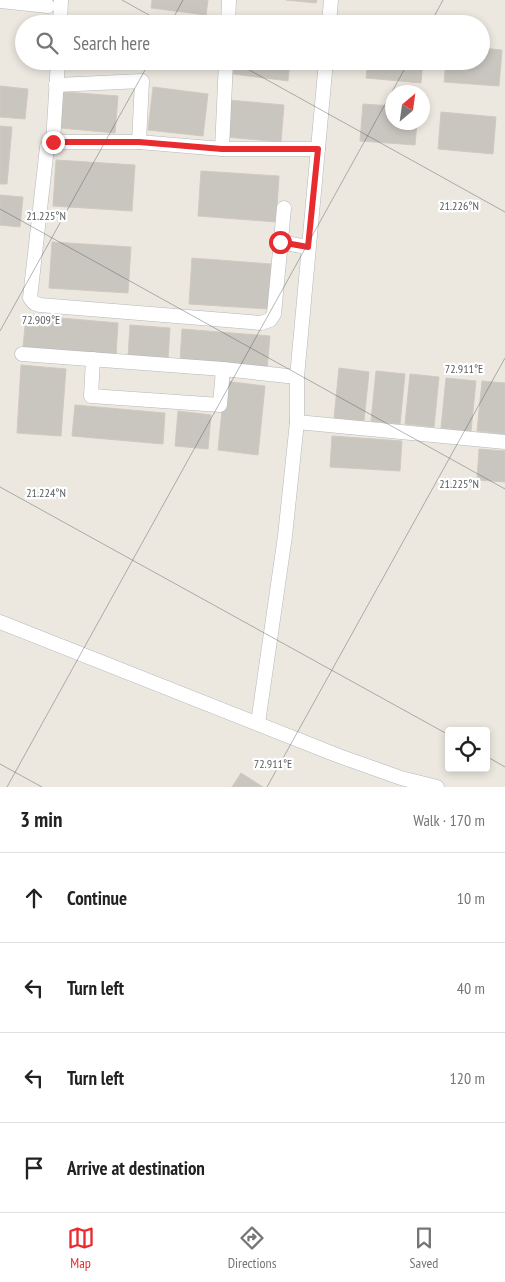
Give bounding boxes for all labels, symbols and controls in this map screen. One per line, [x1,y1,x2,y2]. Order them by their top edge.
search box [15,15,490,70]
icon: search [33,29,61,57]
text: Search here [73,31,150,55]
north arrow [385,85,430,130]
route end [42,131,65,154]
text: 21.226°N [439,198,479,213]
text: 21.225°N [26,208,66,223]
route start [269,231,292,254]
text: 72.909°E [22,312,60,327]
text: 72.911°E [445,361,483,376]
text: 21.225°N [439,476,479,491]
text: 21.224°N [26,485,66,500]
map controls [445,727,490,772]
button: locate [445,727,490,772]
text: 72.911°E [254,756,292,771]
text: 3 min [20,806,62,833]
text: Walk · 170 m [413,810,485,830]
icon: ahead [20,884,48,912]
text: Continue [67,886,127,910]
text: 10 m [457,888,485,908]
icon: left [20,974,48,1002]
text: Turn left [67,976,124,1000]
text: 40 m [457,978,485,998]
icon: left [20,1064,48,1092]
text: Turn left [67,1066,124,1090]
text: 120 m [450,1068,485,1088]
icon: arrive [20,1154,48,1182]
text: Arrive at destination [67,1156,205,1180]
tab: Map [67,1224,95,1272]
tab: Directions [228,1224,276,1272]
tab: Saved [410,1224,438,1272]

